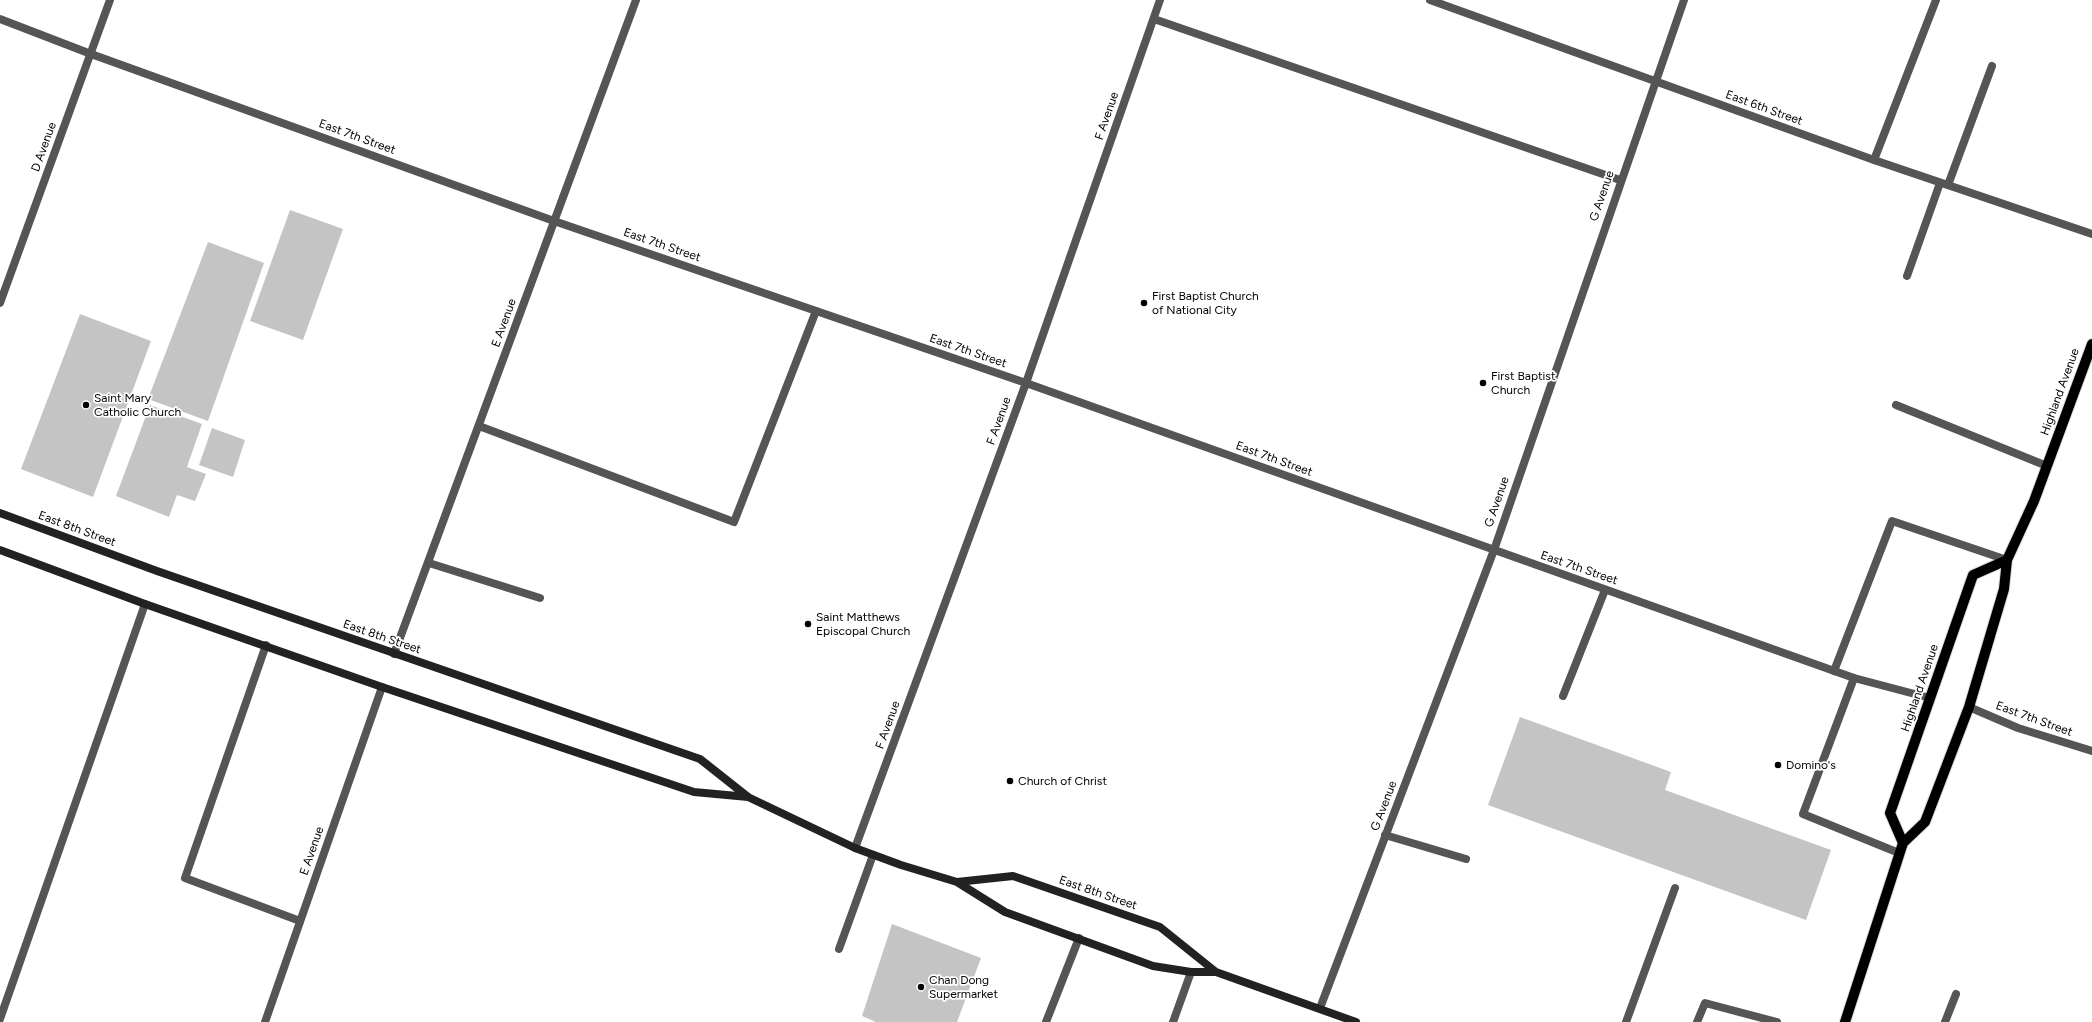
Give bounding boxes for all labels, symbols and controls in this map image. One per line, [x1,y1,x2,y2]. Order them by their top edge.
street label: East 6th Street [1724,87,1804,129]
street label: F Avenue [1092,90,1122,142]
street label: East 7th Street [317,116,397,158]
street label: D Avenue [28,120,60,174]
street label: G Avenue [1587,169,1617,223]
street label: East 7th Street [622,225,702,265]
place label: First Baptist Church of National City [1152,289,1259,317]
street label: E Avenue [489,297,519,349]
marker: First Baptist Church of National City [1139,298,1149,308]
street label: East 7th Street [928,331,1008,371]
street label: Highland Avenue [2038,347,2082,437]
place label: First Baptist Church [1491,369,1555,397]
marker: First Baptist Church [1478,378,1488,388]
place label: Saint Mary Catholic Church [94,391,181,419]
street label: F Avenue [984,395,1014,447]
marker: Saint Mary Catholic Church [81,400,91,410]
street label: East 7th Street [1234,438,1314,480]
street label: G Avenue [1482,475,1512,529]
street label: East 8th Street [36,508,118,550]
street label: East 7th Street [1539,548,1619,588]
place label: Saint Matthews Episcopal Church [816,610,910,638]
street label: East 8th Street [341,617,423,657]
marker: Saint Matthews Episcopal Church [803,619,813,629]
street label: Highland Avenue [1898,642,1942,734]
street label: East 7th Street [1994,698,2074,740]
street label: F Avenue [873,699,903,751]
place label: Domino's [1786,758,1836,772]
marker: Domino's [1773,760,1783,770]
place label: Church of Christ [1018,774,1107,788]
marker: Church of Christ [1005,776,1015,786]
street label: G Avenue [1368,779,1400,833]
street label: E Avenue [297,825,327,877]
street label: East 8th Street [1057,873,1139,913]
place label: Chan Dong Supermarket [929,973,998,1001]
marker: Chan Dong Supermarket [916,982,926,992]

